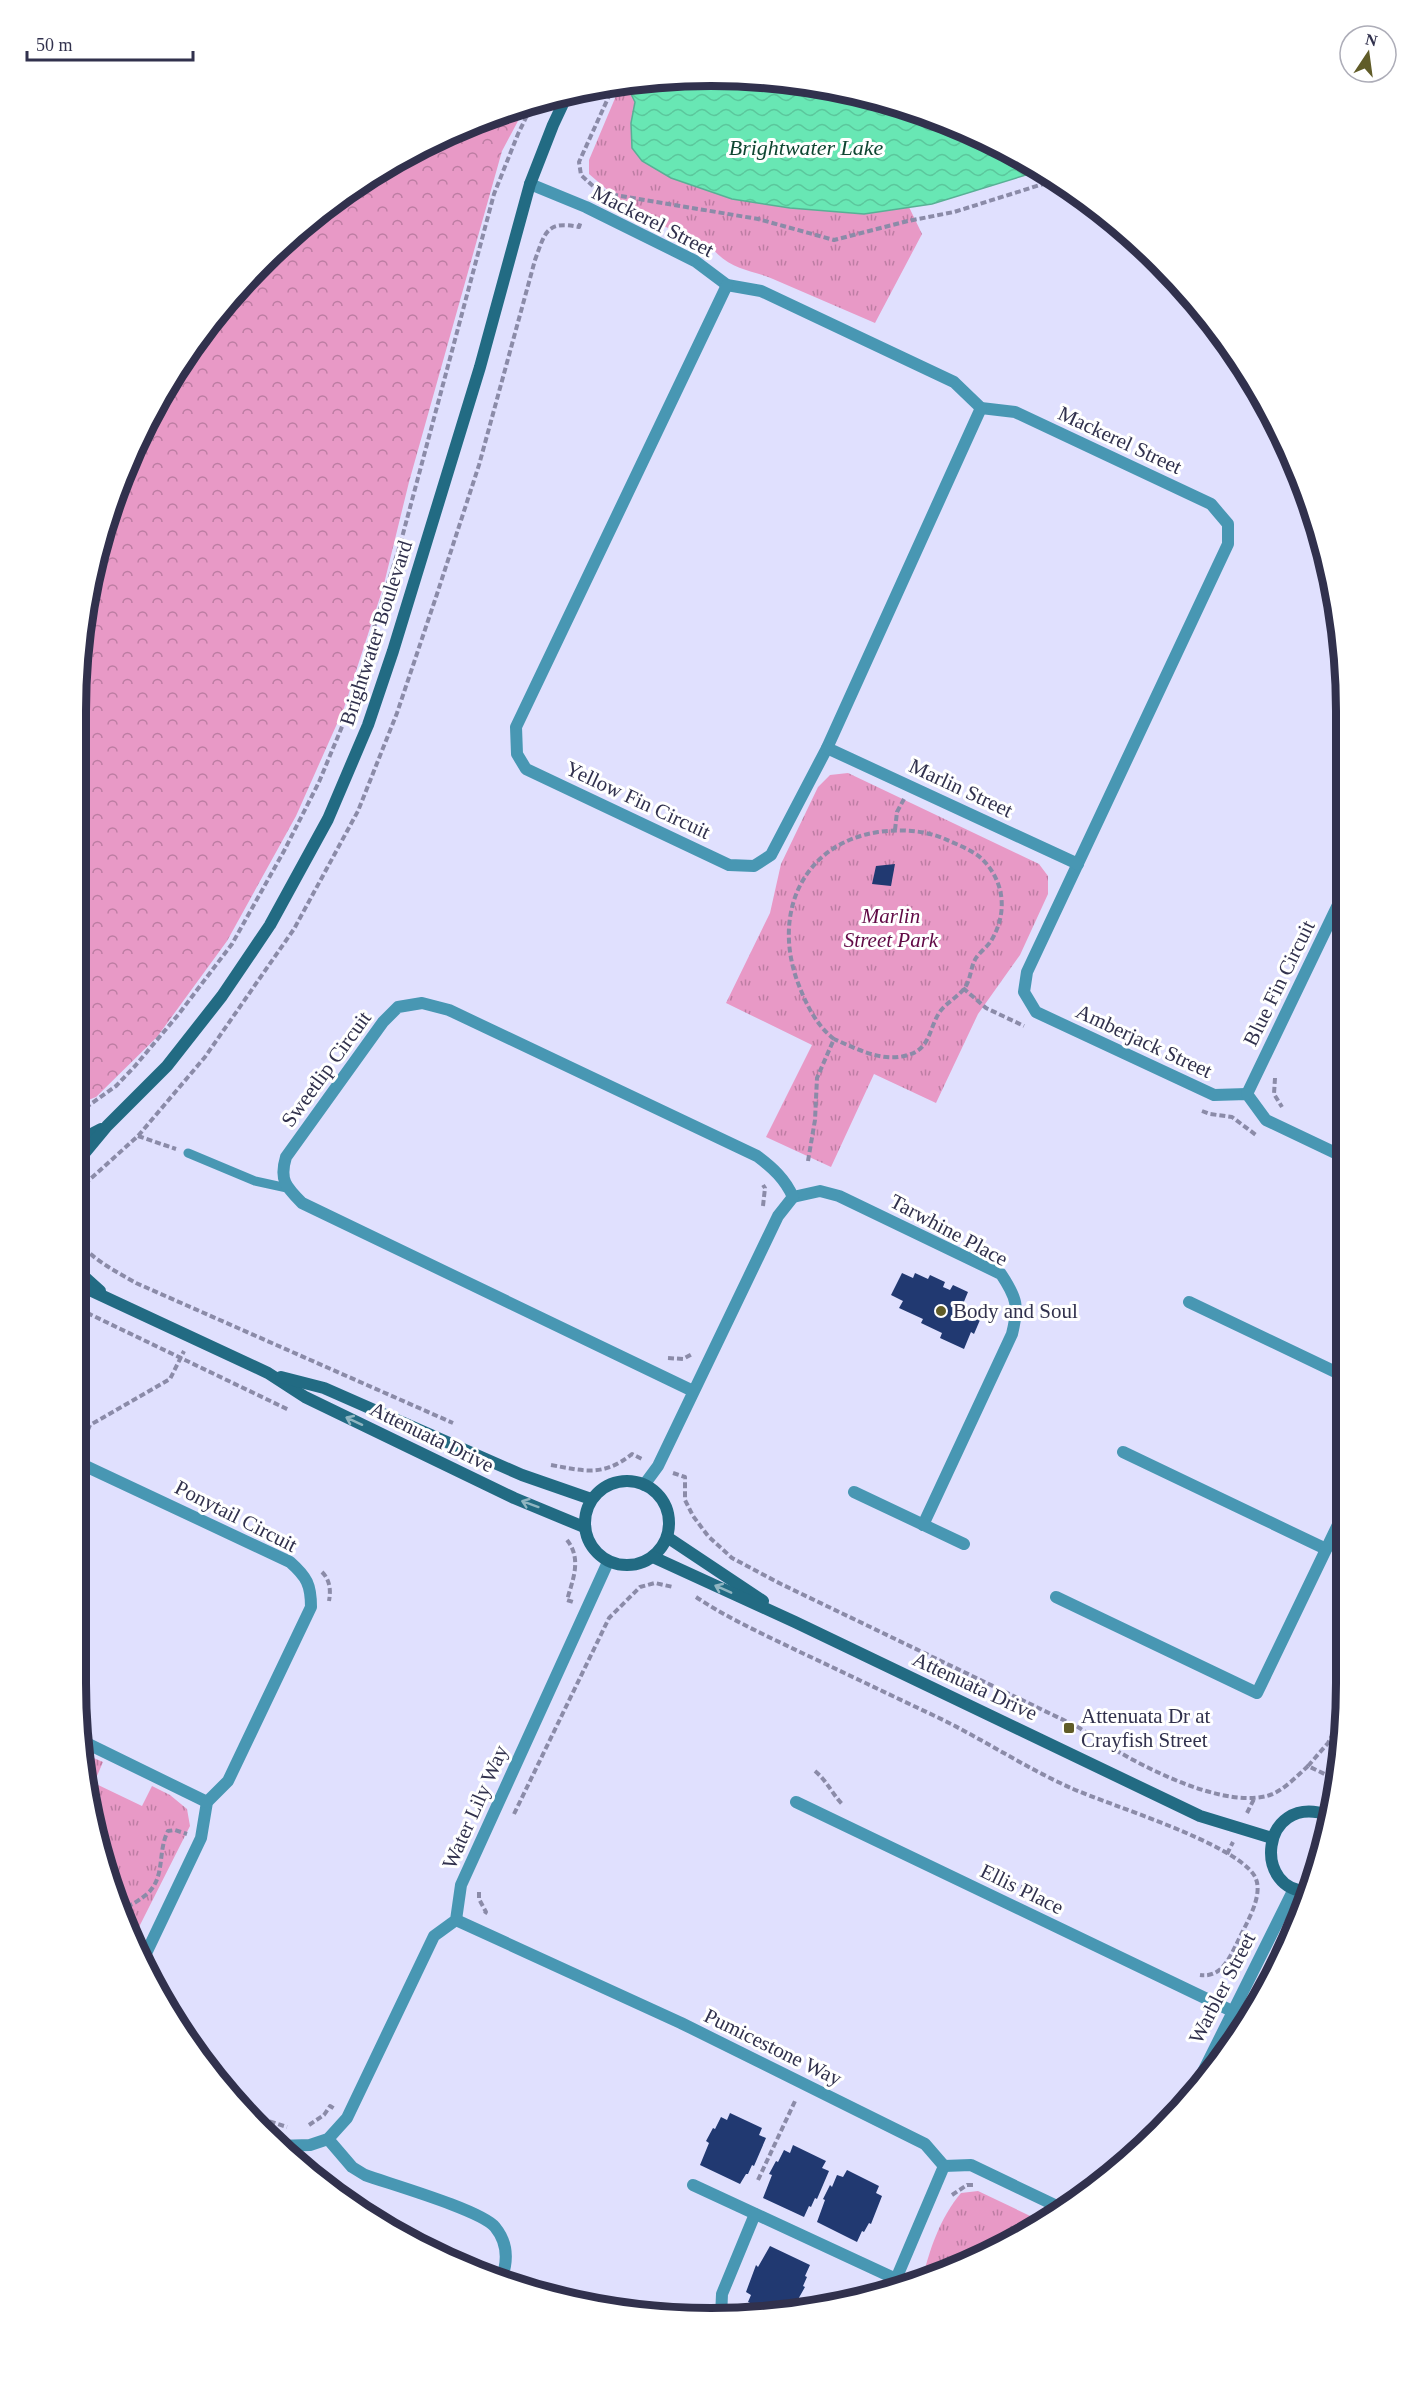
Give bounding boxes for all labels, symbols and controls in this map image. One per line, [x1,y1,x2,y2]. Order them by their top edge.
scale bar [27,24,194,62]
north arrow [1338,24,1398,84]
text: N [1364,30,1379,50]
text: 50 m [36,35,73,55]
water label: Brightwater Lake [729,135,884,160]
street label: Mackerel Street [588,180,718,262]
street label: Mackerel Street [1054,401,1186,479]
street label: Brightwater Boulevard [335,537,417,729]
street label: Marlin Street [905,754,1017,822]
street label: Yellow Fin Circuit [562,756,714,844]
park label: Marlin Street Park [844,904,939,952]
street label: Blue Fin Circuit [1238,916,1320,1050]
street label: Amberjack Street [1072,999,1216,1083]
street label: Sweetlip Circuit [276,1006,376,1132]
street label: Tarwhine Place [886,1189,1012,1271]
place label: Body and Soul [953,1299,1078,1323]
marker: Body and Soul [934,1304,948,1318]
street label: Attenuata Drive [366,1397,498,1477]
one-way arrow [345,1414,363,1426]
street label: Ponytail Circuit [171,1475,301,1557]
one-way arrow [521,1498,540,1509]
one-way arrow [714,1583,732,1595]
street label: Attenuata Drive [909,1647,1041,1725]
place label: Attenuata Dr at Crayfish Street [1081,1704,1211,1752]
marker: Attenuata Dr at Crayfish Street [1062,1721,1076,1735]
street label: Water Lily Way [437,1741,513,1872]
street label: Ellis Place [977,1859,1067,1919]
street label: Warbler Street [1184,1928,1260,2048]
street label: Pumicestone Way [700,2003,846,2091]

